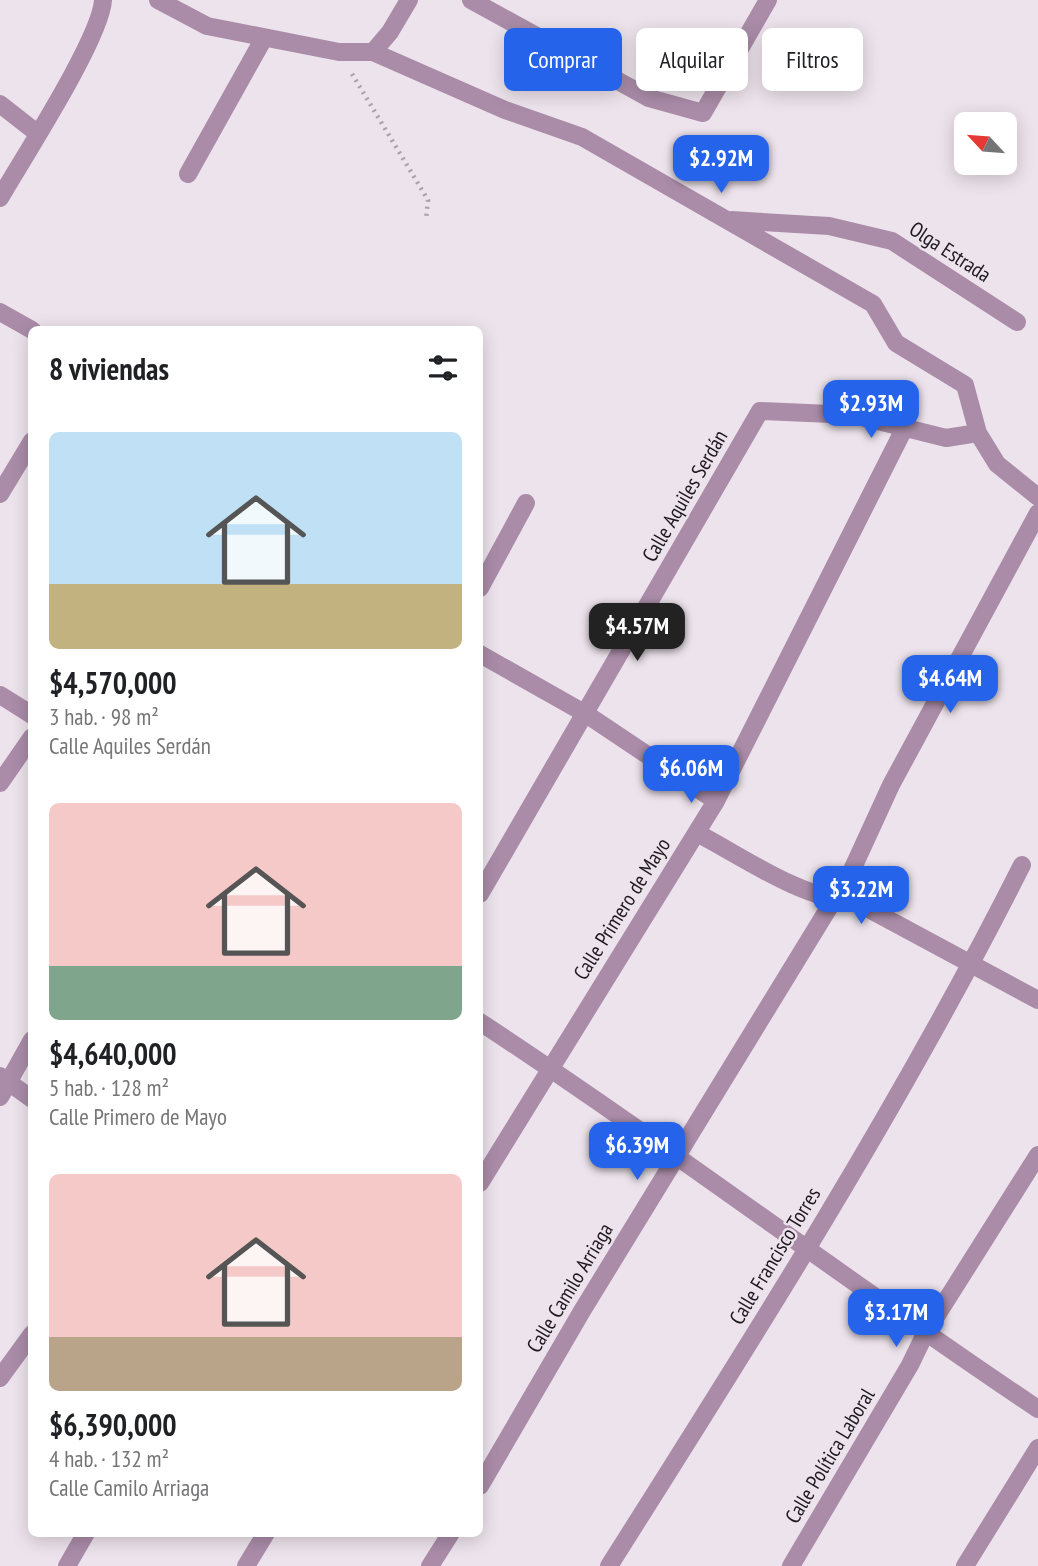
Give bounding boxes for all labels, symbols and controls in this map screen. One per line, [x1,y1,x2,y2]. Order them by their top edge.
chip: Comprar [504,28,622,91]
chip: Alquilar [636,28,748,91]
chip: Filtros [762,28,863,91]
north arrow [954,112,1017,175]
map controls [954,112,1017,175]
pin: $2.92M [664,136,778,195]
text: $2.92M [689,143,753,172]
street label: Olga Estrada [904,215,996,288]
text: 8 viviendas [49,349,169,388]
icon: filters [424,349,462,387]
pin: $2.93M [814,380,928,440]
text: $2.93M [839,388,903,417]
street label: Calle Aquiles Serdán [636,425,733,566]
icon: home [193,477,319,603]
pin: $4.57M [580,604,694,663]
text: $4.57M [605,611,669,640]
pin: $4.64M [893,656,1007,715]
text: $4,570,000 [49,663,177,702]
text: $4.64M [918,663,982,692]
text: 3 hab. · 98 m² [49,702,159,731]
text: Calle Aquiles Serdán [49,731,211,760]
pin: $6.06M [634,746,748,805]
text: $6.06M [659,753,723,782]
street label: Calle Primero de Mayo [567,833,676,985]
icon: home [193,848,319,974]
pin: $3.22M [804,866,918,926]
text: $3.22M [829,874,893,903]
text: $4,640,000 [49,1034,177,1073]
text: 5 hab. · 128 m² [49,1073,169,1102]
text: Calle Primero de Mayo [49,1102,227,1131]
pin: $6.39M [580,1122,694,1182]
text: $6.39M [605,1130,669,1159]
street label: Calle Francisco Torres [723,1182,826,1329]
street label: Calle Camilo Arriaga [520,1218,619,1357]
icon: home [193,1219,319,1345]
pin: $3.17M [839,1290,953,1349]
text: $3.17M [864,1297,928,1326]
street label: Calle Política Laboral [779,1383,881,1528]
text: $6,390,000 [49,1405,177,1444]
text: 4 hab. · 132 m² [49,1444,169,1473]
text: Calle Camilo Arriaga [49,1473,209,1502]

